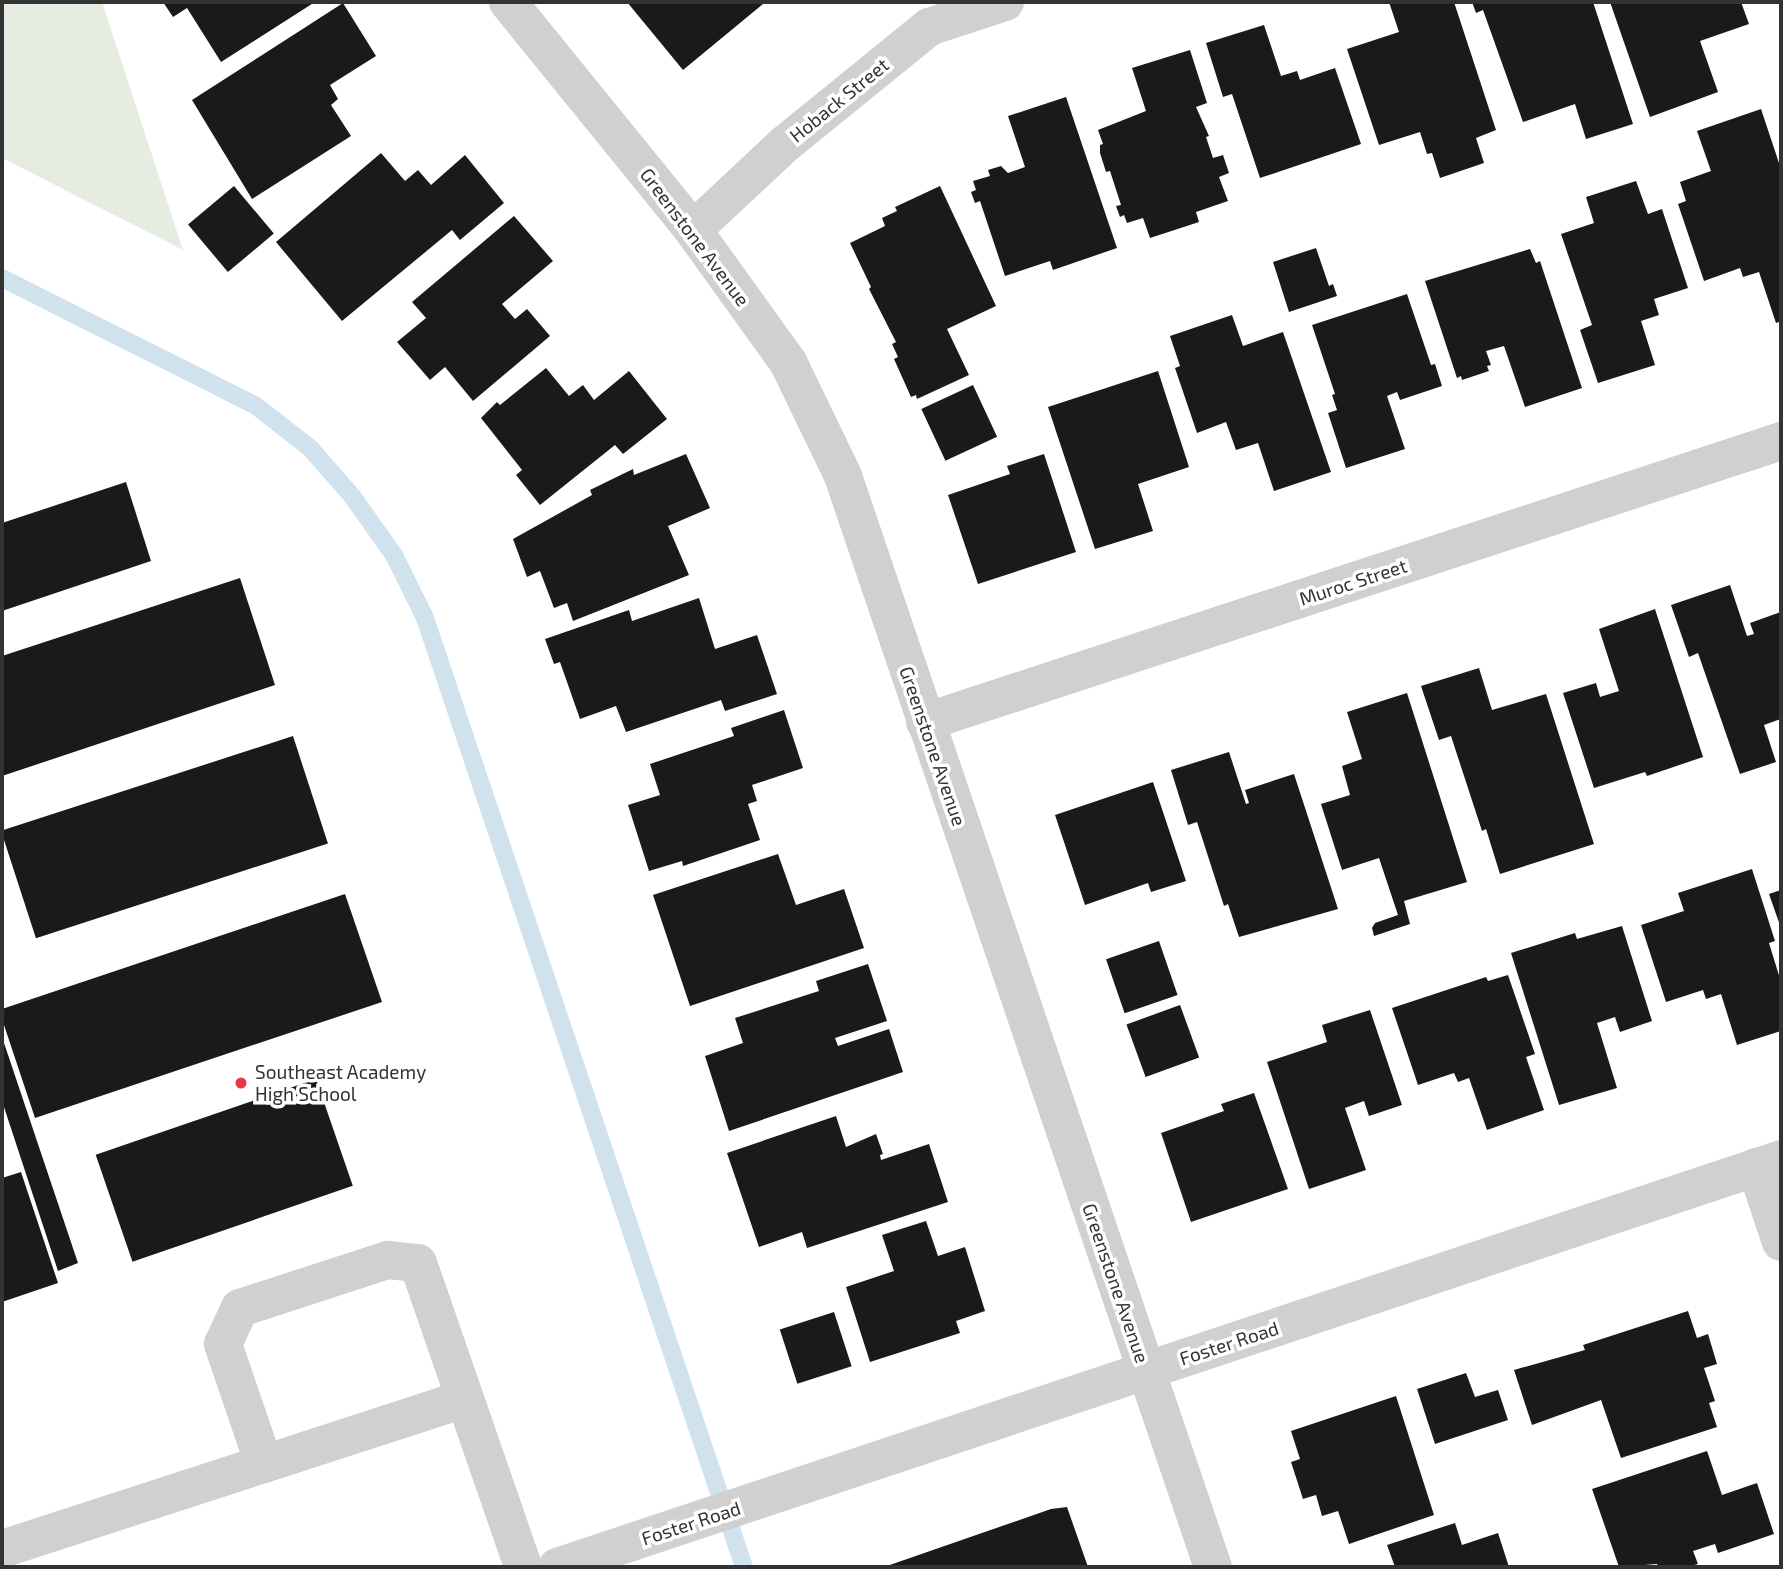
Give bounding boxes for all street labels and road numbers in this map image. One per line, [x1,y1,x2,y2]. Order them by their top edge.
street label: Hoback Street [785,53,893,147]
street label: Greenstone Avenue [635,163,755,311]
street label: Muroc Street [1296,554,1410,610]
street label: Greenstone Avenue [895,663,971,829]
street label: Greenstone Avenue [1078,1200,1154,1366]
street label: Foster Road [1176,1316,1282,1370]
street label: Foster Road [638,1496,744,1550]

